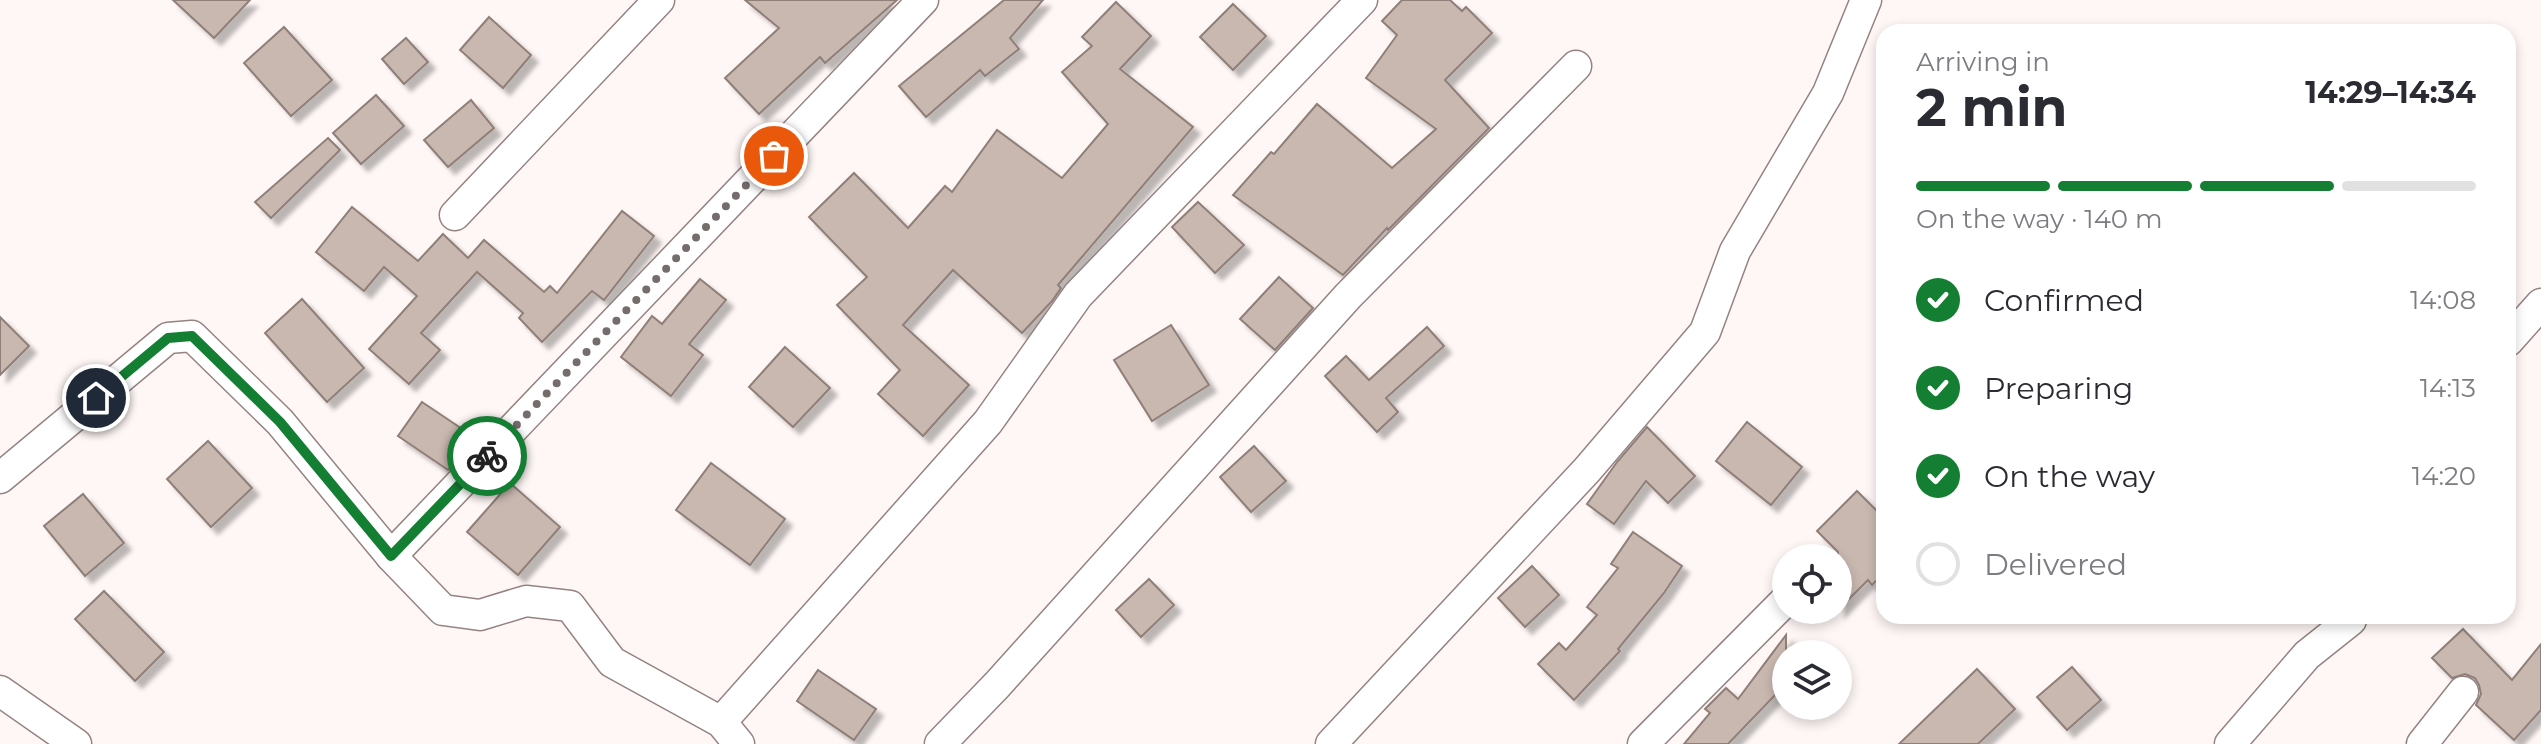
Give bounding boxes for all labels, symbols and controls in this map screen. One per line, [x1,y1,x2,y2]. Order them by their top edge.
text: Arriving in [1916,46,2050,78]
text: 14:29–14:34 [2305,74,2476,111]
text: 2 min [1916,76,2068,139]
pin [740,122,808,190]
icon: bag [752,134,796,178]
text: On the way · 140 m [1916,203,2162,235]
icon: check [1916,278,1960,322]
text: Confirmed [1984,282,2144,319]
text: 14:08 [2410,284,2476,316]
pin [62,364,130,432]
icon: check [1916,366,1960,410]
text: Preparing [1984,370,2133,407]
text: 14:13 [2420,372,2476,404]
icon: home [74,376,118,420]
courier [447,416,527,496]
icon: bike [465,434,509,478]
icon: check [1916,454,1960,498]
text: On the way [1984,458,2155,495]
text: 14:20 [2412,460,2476,492]
map controls [1772,544,1852,720]
button: locate [1772,544,1852,624]
text: Delivered [1984,546,2127,583]
button: layers [1772,640,1852,720]

